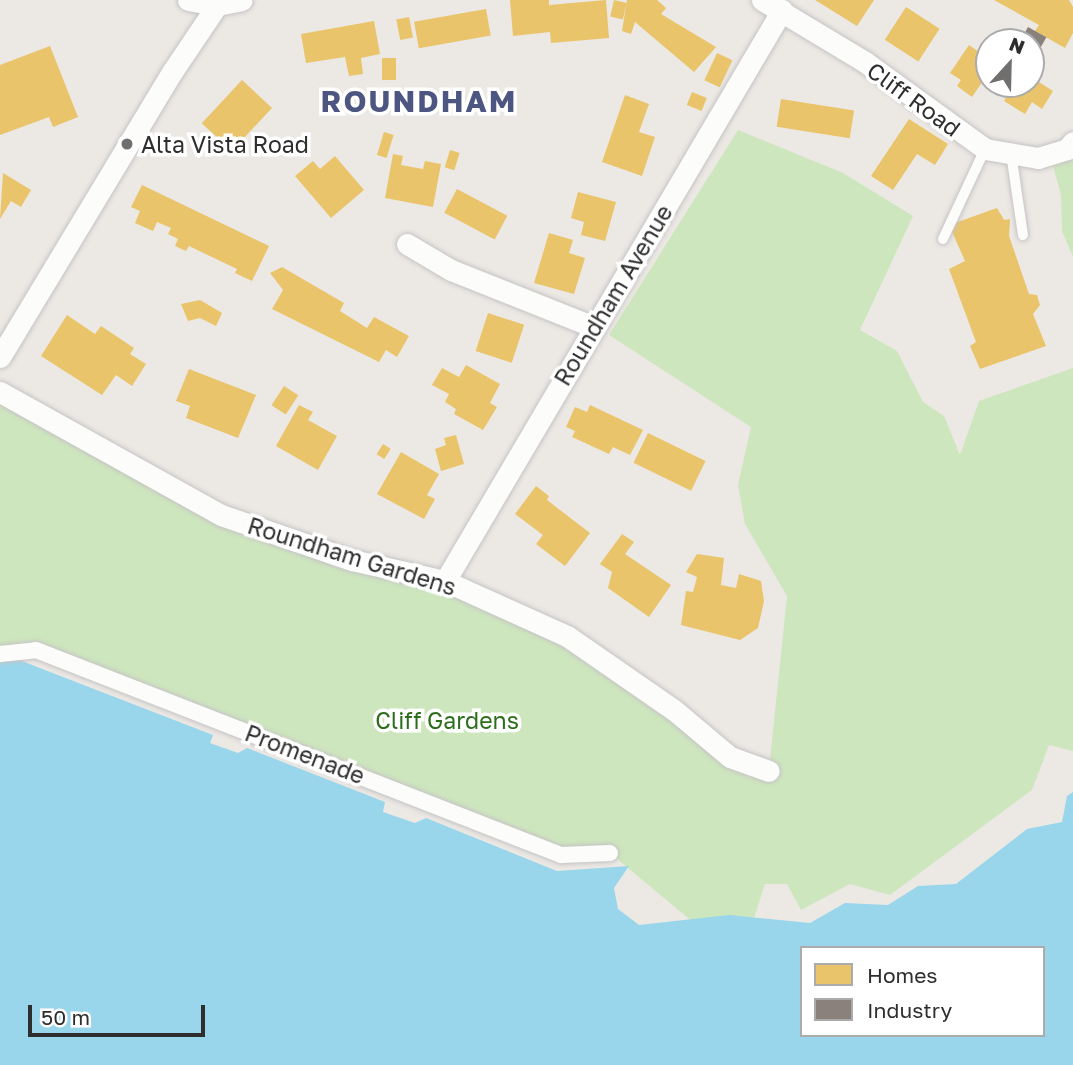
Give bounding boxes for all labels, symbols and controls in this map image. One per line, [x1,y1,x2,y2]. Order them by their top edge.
north arrow [975,28,1045,98]
text: N [1006,32,1028,58]
street label: Cliff Road [862,56,966,142]
district label: ROUNDHAM [322,83,516,119]
place label: Alta Vista Road [141,130,309,158]
marker: Alta Vista Road [119,136,135,152]
street label: Roundham Avenue [548,200,678,390]
street label: Roundham Gardens [244,511,460,601]
park label: Cliff Gardens [375,706,519,734]
street label: Promenade [241,719,369,789]
legend [800,946,1045,1037]
text: Homes [867,962,937,988]
scale bar [32,992,208,1036]
text: Industry [867,997,952,1023]
text: 50 m [41,1004,90,1030]

